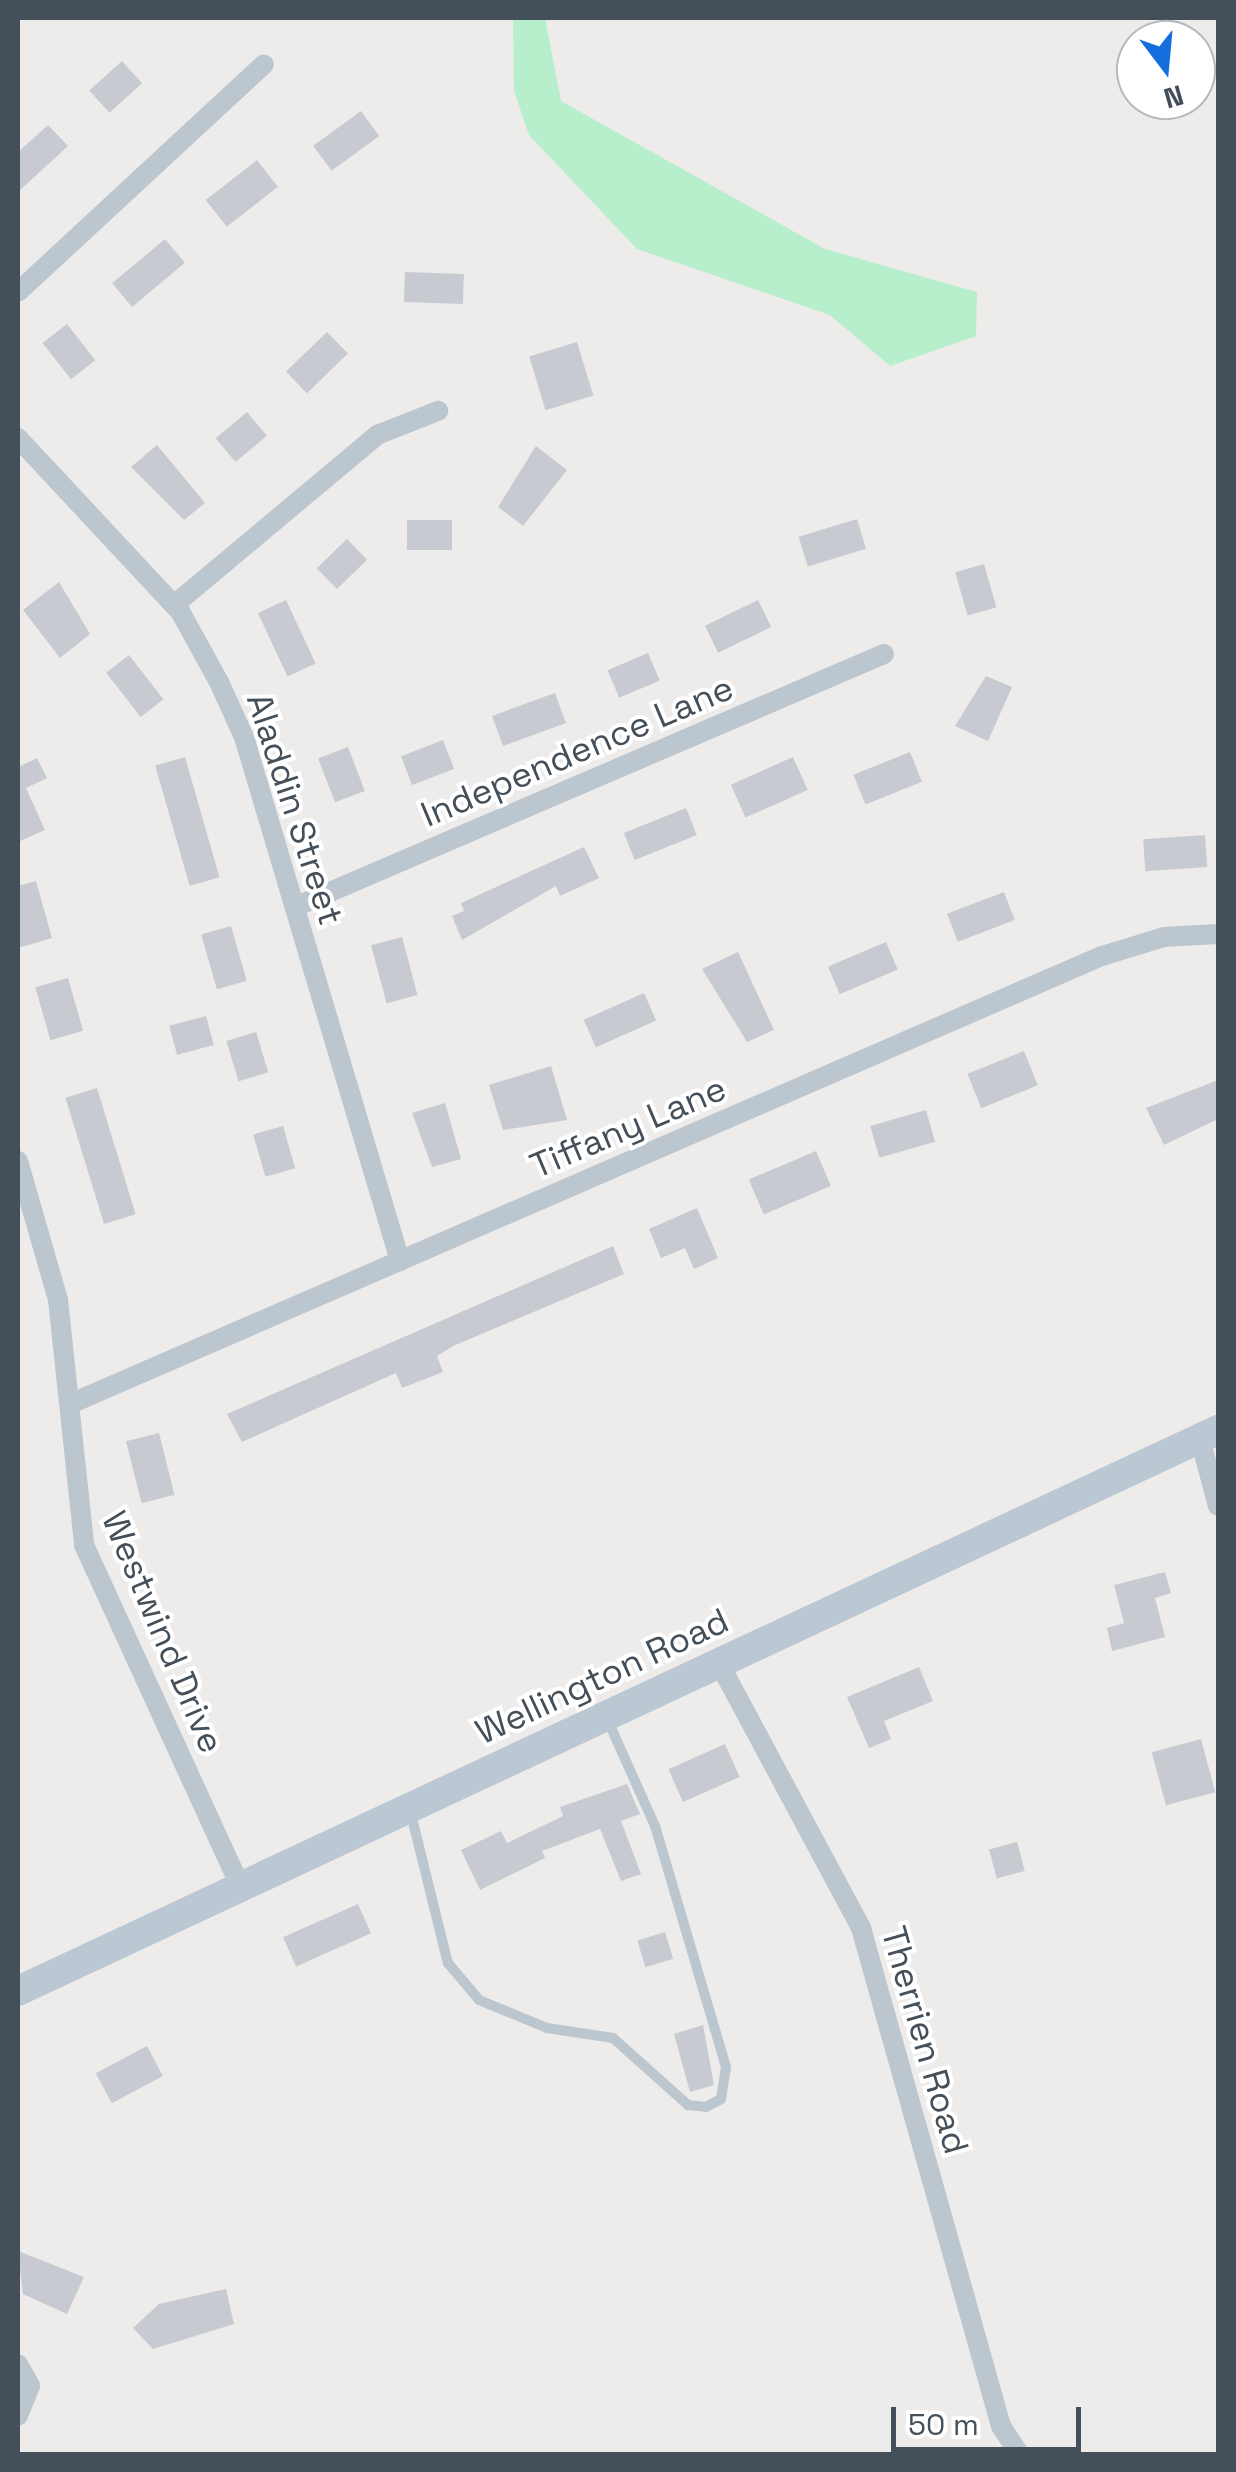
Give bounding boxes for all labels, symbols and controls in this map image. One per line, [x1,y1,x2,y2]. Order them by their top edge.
north arrow [1116,20,1216,120]
text: N [1160,77,1188,117]
street label: Independence Lane [415,666,739,836]
street label: Aladdin Street [238,688,352,930]
street label: Tiffany Lane [524,1067,732,1187]
street label: Westwind Drive [93,1505,233,1759]
street label: Wellington Road [469,1599,735,1753]
street label: Therrien Road [872,1921,978,2159]
scale bar [896,2387,1086,2449]
text: 50 m [908,2405,979,2444]

